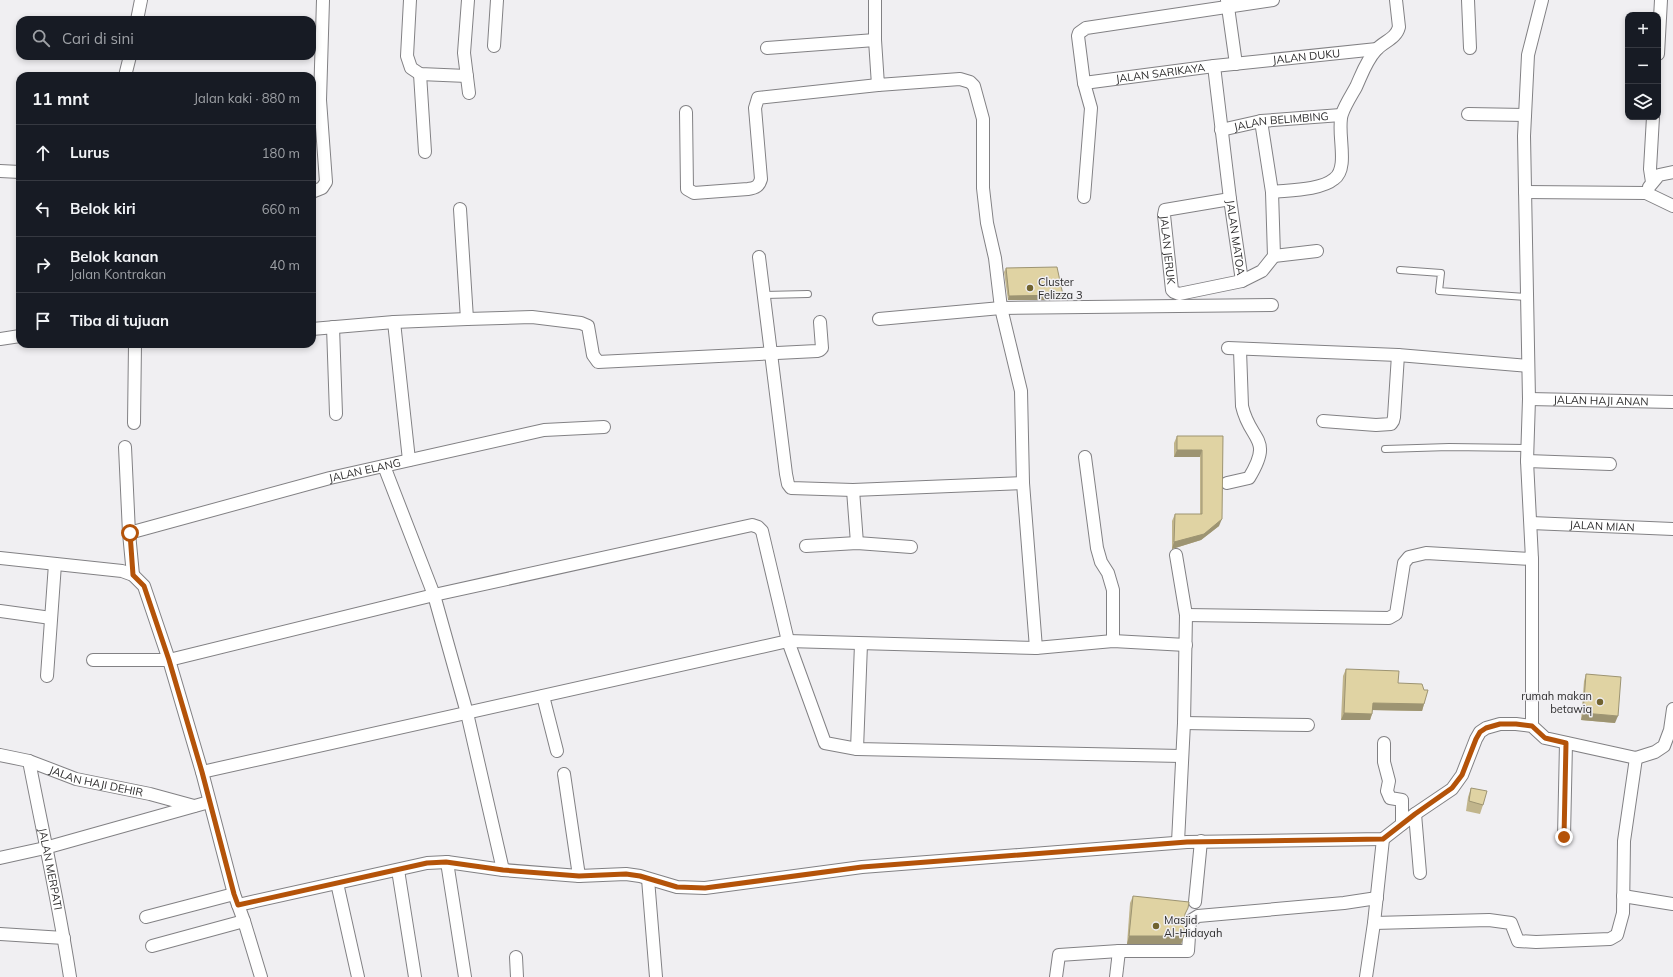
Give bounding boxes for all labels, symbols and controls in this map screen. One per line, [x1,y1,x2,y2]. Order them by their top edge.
map controls [1625,12,1661,120]
button: + [1625,12,1661,48]
search box [16,16,316,60]
icon: search [30,27,52,49]
text: Cari di sini [62,29,134,48]
street label: JALAN DUKU [1272,46,1341,67]
button: − [1625,48,1661,84]
street label: JALAN SARIKAYA [1115,60,1206,86]
button: layers [1625,84,1661,120]
text: 11 mnt [32,88,89,109]
text: Jalan kaki · 880 m [194,90,300,106]
street label: JALAN BELIMBING [1232,109,1329,134]
icon: ahead [32,142,54,164]
text: Lurus [70,143,110,162]
text: 180 m [262,145,300,161]
icon: left [32,198,54,220]
text: Belok kiri [70,199,136,218]
street label: JALAN MATOA [1223,199,1248,276]
text: 660 m [262,201,300,217]
street label: JALAN JERUK [1157,215,1178,286]
text: Belok kanan [70,247,159,266]
icon: right [32,254,54,276]
text: 40 m [270,257,300,273]
text: Jalan Kontrakan [70,266,166,282]
place label: Cluster Felizza 3 [1038,275,1083,302]
marker: Cluster Felizza 3 [1025,283,1035,293]
icon: arrive [32,310,54,332]
text: Tiba di tujuan [70,311,169,330]
street label: JALAN HAJI ANAN [1553,393,1649,408]
street label: JALAN ELANG [327,455,402,485]
street label: JALAN MIAN [1569,518,1635,534]
route start [121,524,139,542]
place label: rumah makan betawiq [1521,689,1592,716]
marker: rumah makan betawiq [1595,697,1605,707]
street label: JALAN HAJI DEHIR [47,762,145,799]
street label: JALAN MERPATI [36,827,65,911]
route end [1555,828,1573,846]
place label: Masjid Al-Hidayah [1164,913,1222,940]
marker: Masjid Al-Hidayah [1151,921,1161,931]

